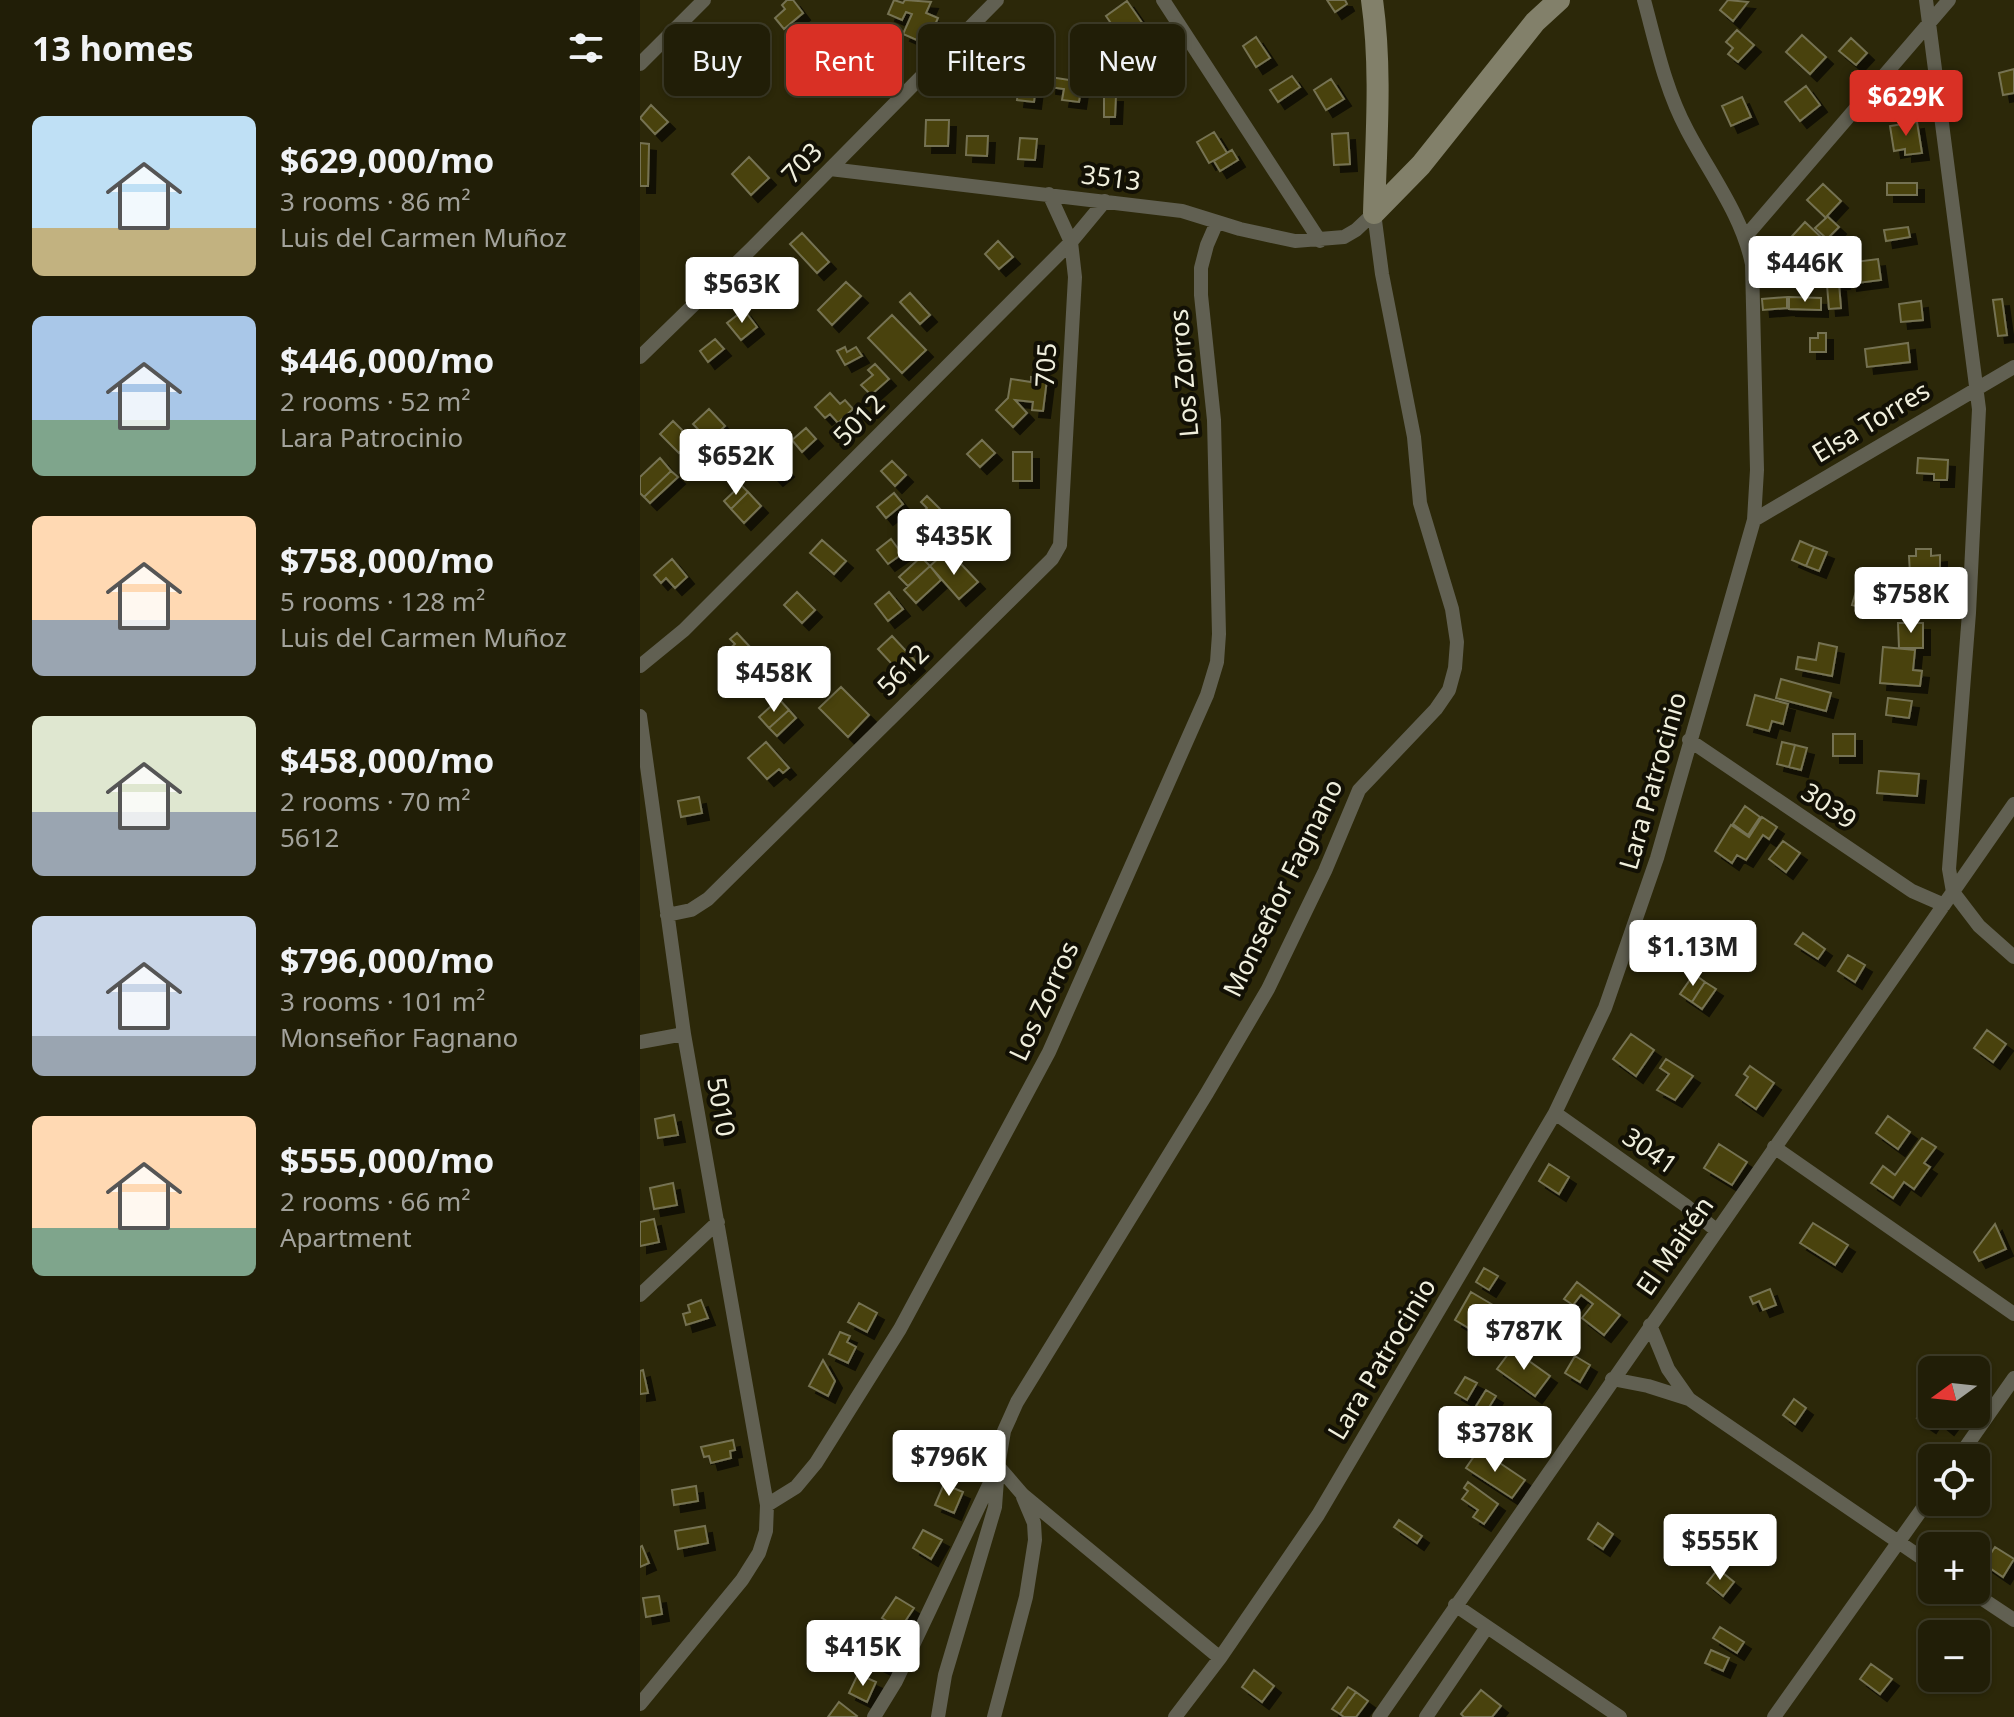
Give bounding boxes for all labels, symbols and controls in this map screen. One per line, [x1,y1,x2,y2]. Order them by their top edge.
chip: Buy [664,24,770,96]
chip: Rent [786,24,902,96]
chip: Filters [918,24,1054,96]
chip: New [1070,24,1185,96]
text: 13 homes [32,25,194,71]
icon: filters [564,26,608,70]
pin: $629K [1850,70,1962,138]
text: $629K [1868,78,1944,114]
street label: 703 [773,134,830,191]
text: $629,000/mo [280,137,494,183]
icon: home [96,148,192,244]
street label: 3513 [1079,156,1143,198]
text: 3 rooms · 86 m² [280,183,470,219]
text: Luis del Carmen Muñoz [280,219,567,255]
pin: $446K [1749,236,1861,304]
text: $446K [1767,244,1843,280]
pin: $563K [686,257,798,325]
text: $563K [704,265,780,301]
street label: Los Zorros [1159,308,1207,439]
text: $446,000/mo [280,337,494,383]
street label: 705 [1026,342,1064,388]
icon: home [96,348,192,444]
street label: Elsa Torres [1805,372,1936,470]
text: 2 rooms · 52 m² [280,383,470,419]
street label: 5012 [825,386,892,453]
text: Lara Patrocinio [280,419,463,455]
pin: $652K [680,429,792,497]
text: $652K [698,437,774,473]
pin: $435K [898,509,1010,577]
text: $435K [916,517,992,553]
text: $758,000/mo [280,537,494,583]
icon: home [96,548,192,644]
pin: $758K [1855,567,1967,635]
text: $758K [1873,575,1949,611]
text: 5 rooms · 128 m² [280,583,485,619]
text: Luis del Carmen Muñoz [280,619,567,655]
street label: 5612 [869,636,936,703]
pin: $458K [718,646,830,714]
text: $458K [736,654,812,690]
street label: Lara Patrocinio [1609,688,1695,874]
text: $458,000/mo [280,737,494,783]
icon: home [96,748,192,844]
street label: Monseñor Fagnano [1214,773,1351,1003]
street label: 3039 [1795,774,1864,837]
text: 2 rooms · 70 m² [280,783,470,819]
text: 5612 [280,819,340,855]
pin: $1.13M [1628,920,1758,988]
text: $1.13M [1647,928,1739,964]
street label: Los Zorros [1000,935,1087,1066]
text: $796,000/mo [280,937,494,983]
icon: home [96,948,192,1044]
text: 3 rooms · 101 m² [280,983,485,1019]
text: Monseñor Fagnano [280,1019,518,1055]
street label: 5010 [699,1074,745,1139]
street label: 3041 [1616,1118,1685,1182]
text: $555,000/mo [280,1137,494,1183]
icon: home [96,1148,192,1244]
text: 2 rooms · 66 m² [280,1183,470,1219]
street label: El Maitén [1627,1189,1721,1302]
text: Apartment [280,1219,412,1255]
street label: Lara Patrocinio [1319,1271,1444,1446]
pin: $787K [1468,1304,1580,1372]
text: $787K [1486,1312,1562,1348]
north arrow [1918,1356,1990,1428]
map controls [1918,1356,1990,1692]
pin: $378K [1439,1406,1551,1474]
text: $378K [1457,1414,1533,1450]
pin: $796K [893,1430,1005,1498]
text: $796K [911,1438,987,1474]
button: locate [1918,1444,1990,1516]
pin: $555K [1664,1514,1776,1582]
text: $555K [1682,1522,1758,1558]
button: + [1918,1532,1990,1604]
pin: $415K [807,1620,919,1688]
button: − [1918,1620,1990,1692]
text: $415K [825,1628,901,1664]

